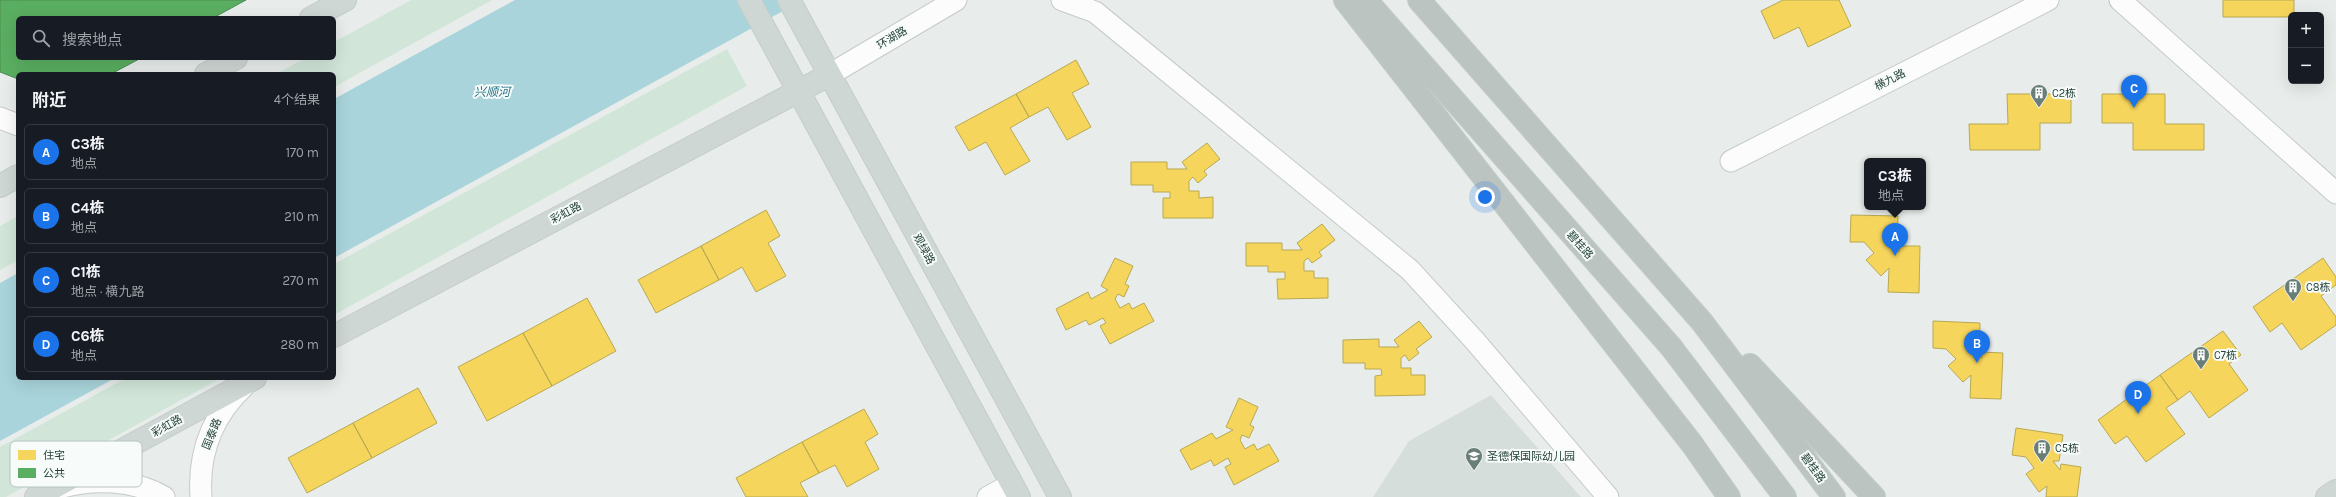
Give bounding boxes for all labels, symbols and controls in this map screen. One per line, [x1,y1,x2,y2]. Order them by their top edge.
map controls [2288,12,2324,84]
button: + [2288,12,2324,48]
search box [16,16,336,60]
street label: 环湖路 [875,24,909,52]
icon: search [30,27,52,49]
text: 搜索地点 [62,31,122,49]
button: − [2288,48,2324,84]
street label: 横九路 [1872,67,1908,93]
pin: C [2121,75,2147,108]
building icon: C2栋 [2029,83,2049,108]
water label: 兴顺河 [474,85,512,99]
place label: C2栋 [2052,87,2076,100]
text: 附近 [32,90,66,110]
text: 4个结果 [274,92,320,107]
text: C3栋 [71,135,105,153]
text: A [42,145,50,160]
text: 170 m [286,145,319,160]
text: 地点 [71,156,97,171]
popup [1864,158,1926,210]
text: C3栋 [1878,167,1912,185]
your location [1475,187,1495,207]
text: 地点 [1878,188,1904,203]
text: C4栋 [71,199,104,217]
street label: 彩虹路 [548,200,584,226]
text: B [42,209,50,224]
text: 210 m [284,209,319,224]
text: 地点 [71,220,97,235]
pin: A [1882,223,1908,256]
street label: 碧桂路 [1564,228,1596,262]
street label: 观绿路 [910,231,938,267]
text: C1栋 [71,263,101,281]
text: C [42,273,50,288]
text: 270 m [282,273,319,288]
building icon: C8栋 [2283,277,2303,302]
place label: C8栋 [2306,281,2331,294]
text: 地点 · 横九路 [71,284,145,299]
text: C6栋 [71,327,105,345]
pin: B [1964,330,1990,363]
text: D [42,337,50,352]
text: 280 m [281,337,319,352]
building icon: C7栋 [2191,345,2211,370]
text: 地点 [71,348,97,363]
place label: C7栋 [2214,349,2237,362]
pin: D [2125,381,2151,414]
street label: 彩虹路 [149,412,185,440]
street label: 国泰路 [200,416,224,452]
building icon: C5栋 [2032,438,2052,463]
legend [10,441,142,487]
place label: C5栋 [2055,442,2079,455]
school or university icon: 圣德保国际幼儿园 [1464,446,1484,471]
text: 住宅 [43,449,65,462]
place label: 圣德保国际幼儿园 [1487,450,1575,463]
street label: 碧桂路 [1798,451,1828,485]
text: 公共 [43,467,65,480]

